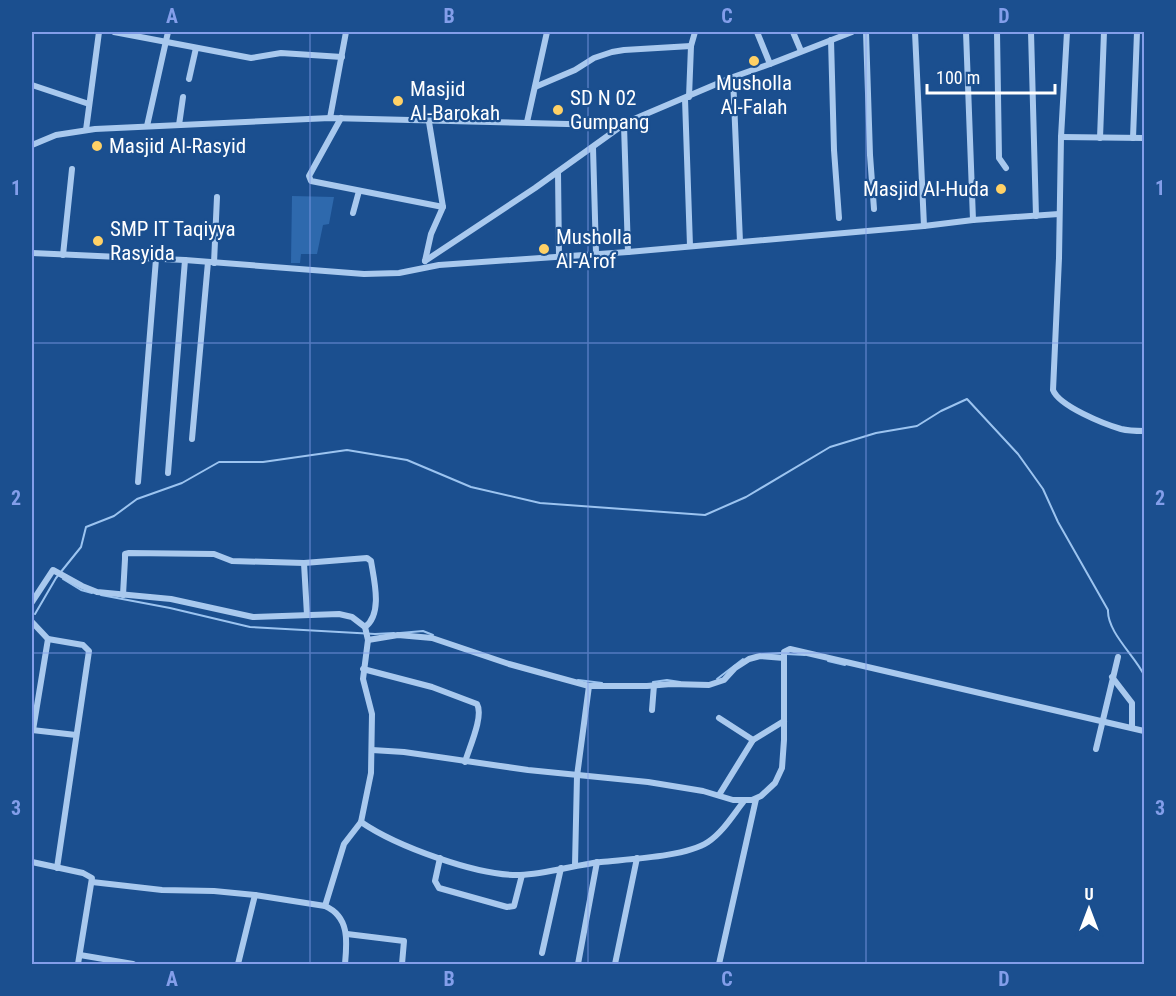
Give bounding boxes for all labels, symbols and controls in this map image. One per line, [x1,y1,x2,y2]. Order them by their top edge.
text: A [166,4,178,28]
text: B [443,4,455,28]
text: C [721,4,733,28]
text: D [998,4,1010,28]
marker: Musholla Al-Falah [747,54,761,68]
scale bar [927,57,1054,95]
text: 100 m [936,67,980,88]
place label: Musholla Al-Falah [716,71,792,119]
place label: Masjid Al-Barokah [410,77,500,125]
place label: SD N 02 Gumpang [570,86,649,134]
marker: Masjid Al-Barokah [391,94,405,108]
marker: SD N 02 Gumpang [551,103,565,117]
place label: Masjid Al-Rasyid [109,134,246,158]
marker: Masjid Al-Rasyid [90,139,104,153]
text: 1 [11,176,21,200]
text: 1 [1155,176,1165,200]
place label: Masjid Al-Huda [863,177,989,201]
marker: Masjid Al-Huda [994,182,1008,196]
place label: SMP IT Taqiyya Rasyida [110,217,236,265]
place label: Musholla Al-A'rof [556,225,632,273]
marker: SMP IT Taqiyya Rasyida [91,234,105,248]
marker: Musholla Al-A'rof [537,242,551,256]
text: 2 [11,486,21,510]
text: 2 [1155,486,1165,510]
text: 3 [11,796,21,820]
text: 3 [1155,796,1165,820]
north arrow [1059,879,1119,939]
text: U [1084,885,1094,904]
text: A [166,967,178,991]
text: B [443,967,455,991]
text: C [721,967,733,991]
text: D [998,967,1010,991]

